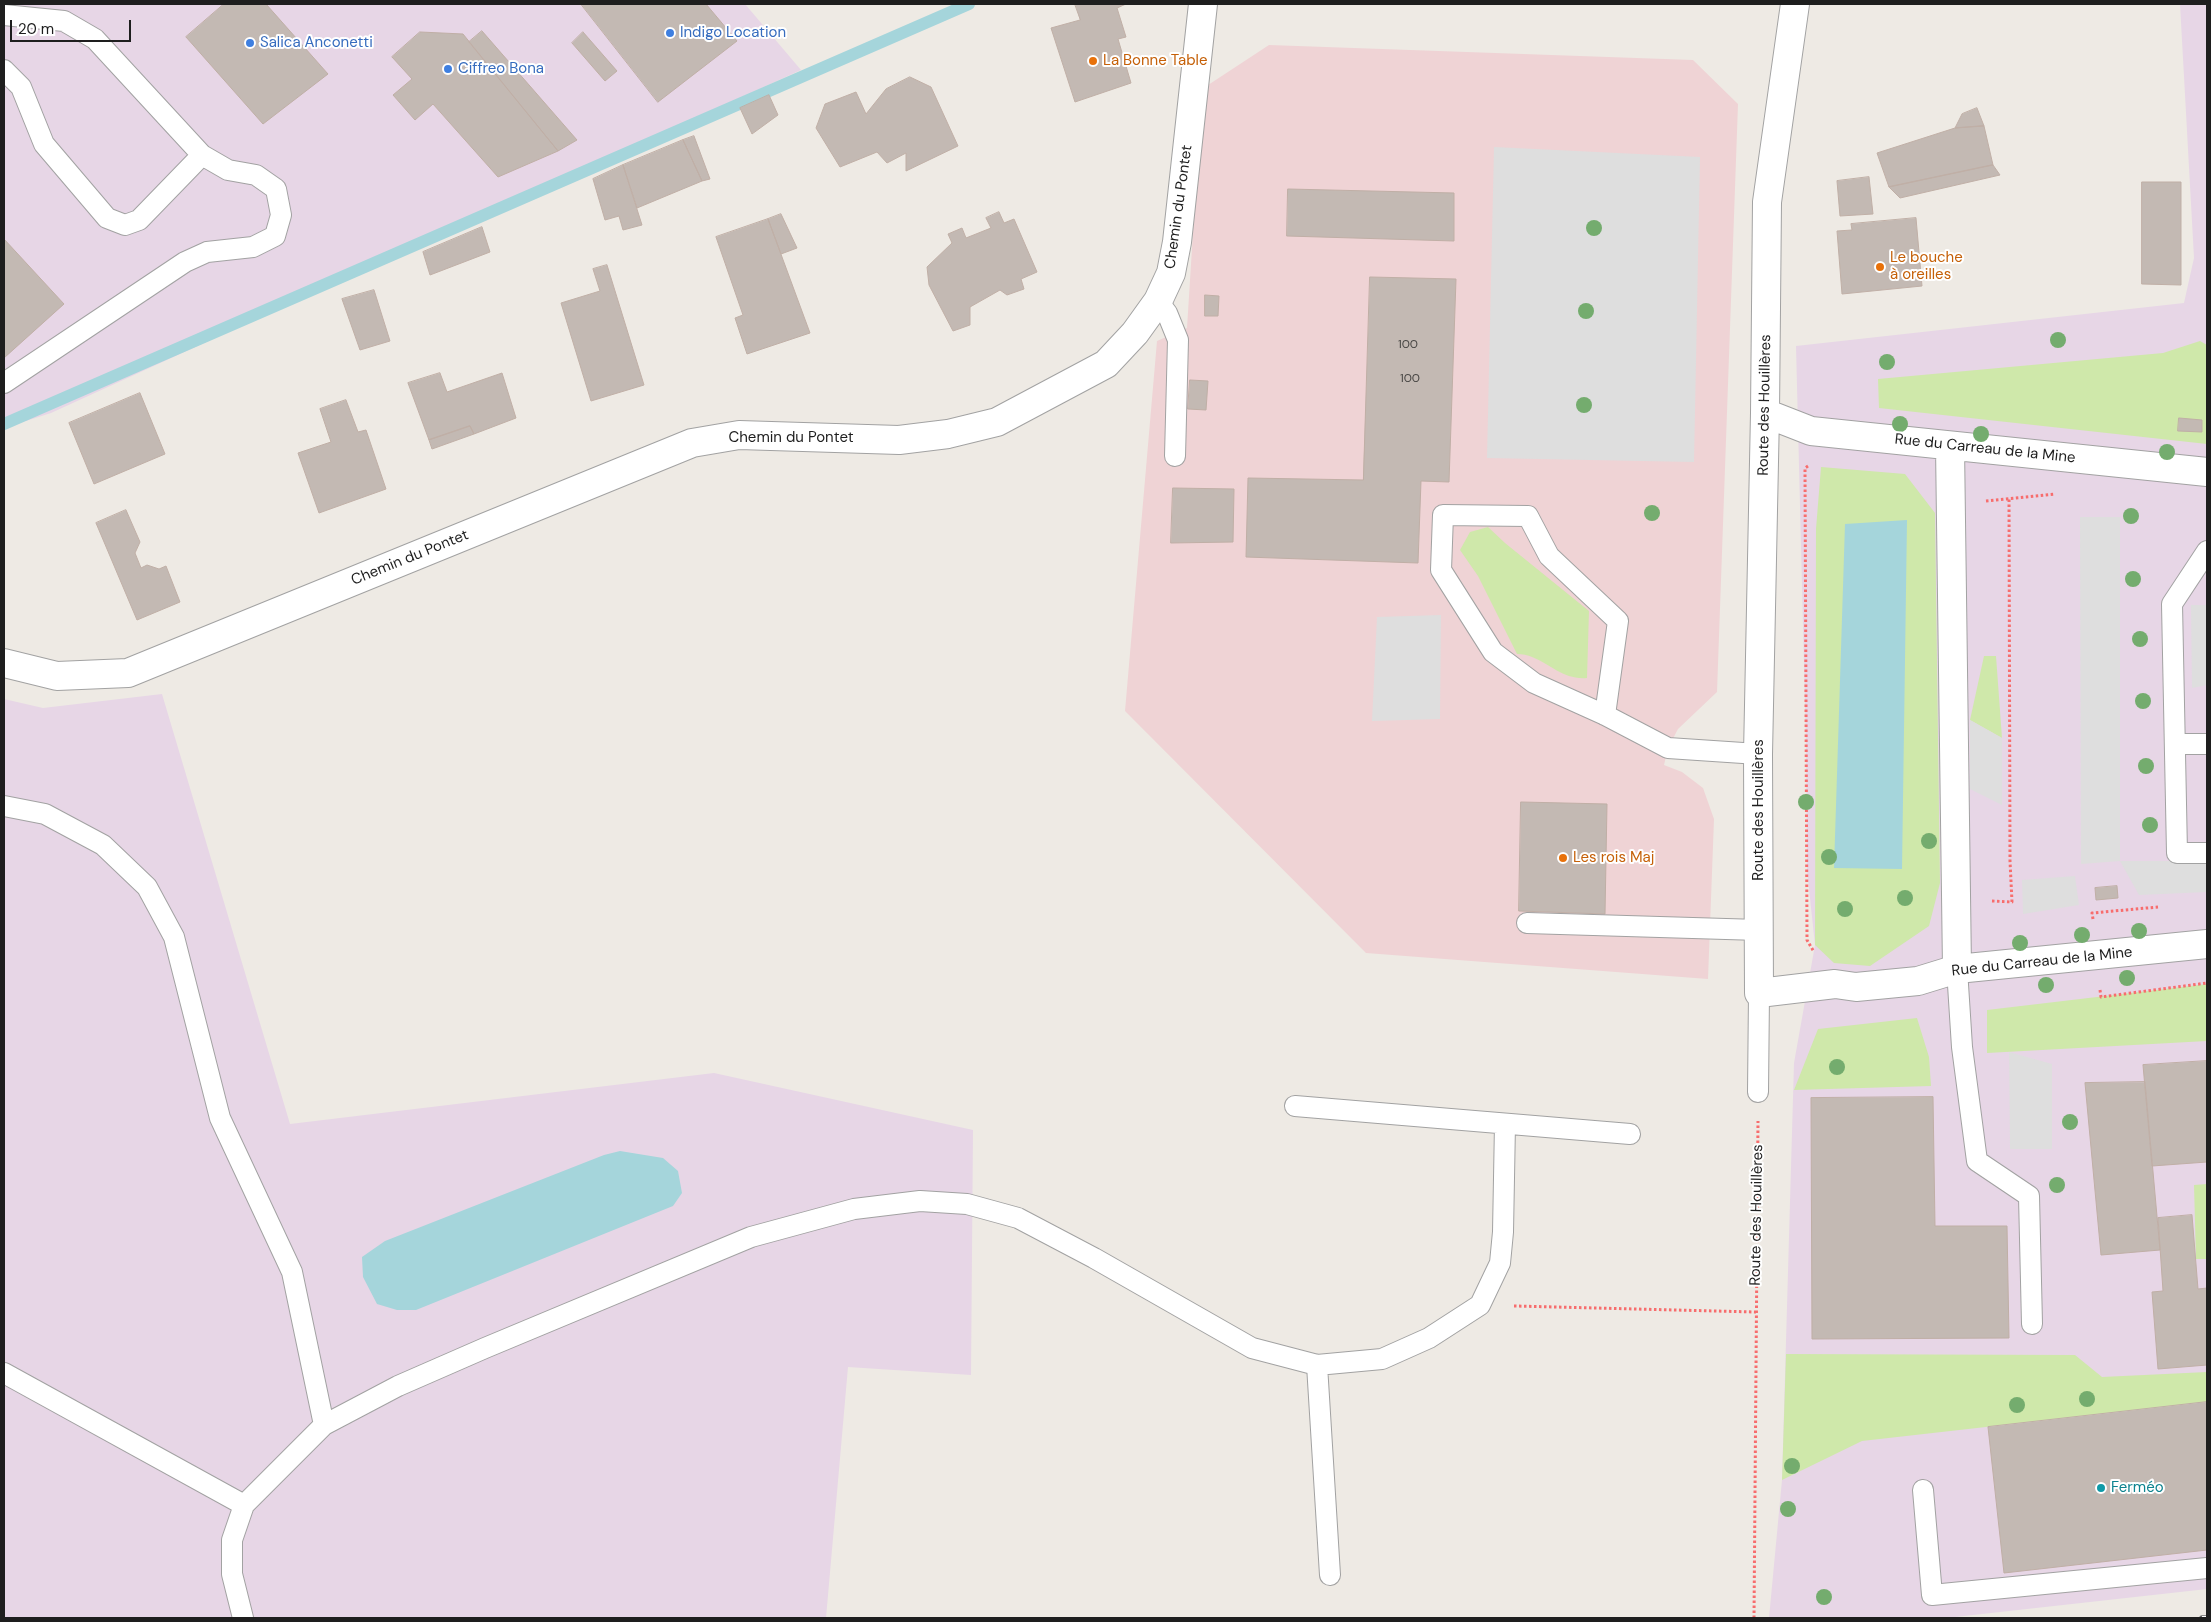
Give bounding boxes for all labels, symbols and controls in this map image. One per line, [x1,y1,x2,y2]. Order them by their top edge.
scale bar [12,10,134,42]
text: 20 m [18,19,54,39]
place label: Indigo Location [680,24,786,42]
marker: Indigo Location [664,27,676,39]
place label: Salica Anconetti [260,34,373,52]
marker: Salica Anconetti [244,37,256,49]
place label: La Bonne Table [1103,52,1207,70]
marker: La Bonne Table [1087,55,1099,67]
place label: Ciffreo Bona [458,60,544,78]
marker: Ciffreo Bona [442,63,454,75]
street label: Chemin du Pontet [1161,144,1197,270]
place label: Le bouche à oreilles [1890,249,1963,284]
marker: Le bouche à oreilles [1874,261,1886,273]
street label: Route des Houillères [1755,334,1775,476]
house number: 100 [1398,338,1418,352]
house number: 100 [1400,372,1420,386]
street label: Chemin du Pontet [728,429,854,447]
street label: Rue du Carreau de la Mine [1894,431,2076,467]
street label: Chemin du Pontet [349,526,471,590]
street label: Route des Houillères [1750,739,1768,881]
place label: Les rois Maj [1573,849,1654,867]
marker: Les rois Maj [1557,852,1569,864]
street label: Rue du Carreau de la Mine [1951,944,2133,980]
street label: Route des Houillères [1747,1144,1767,1286]
place label: Ferméo [2111,1479,2164,1497]
marker: Ferméo [2095,1482,2107,1494]

